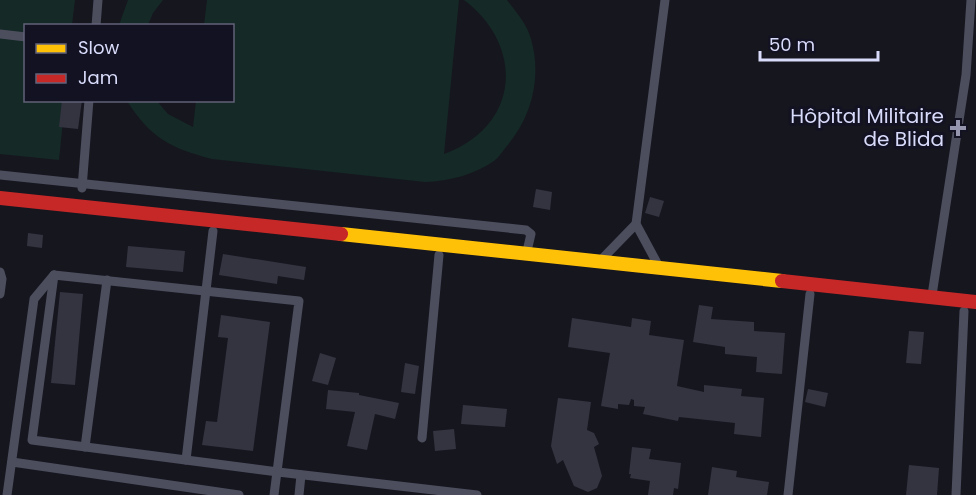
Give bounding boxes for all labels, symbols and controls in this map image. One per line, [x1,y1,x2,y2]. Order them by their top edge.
legend [24,24,234,102]
scale bar [760,24,878,62]
text: 50 m [769,32,815,57]
text: Slow [78,35,120,60]
text: Jam [78,65,118,90]
place label: Hôpital Militaire de Blida [790,102,944,153]
marker: Hôpital Militaire de Blida [949,119,967,137]

